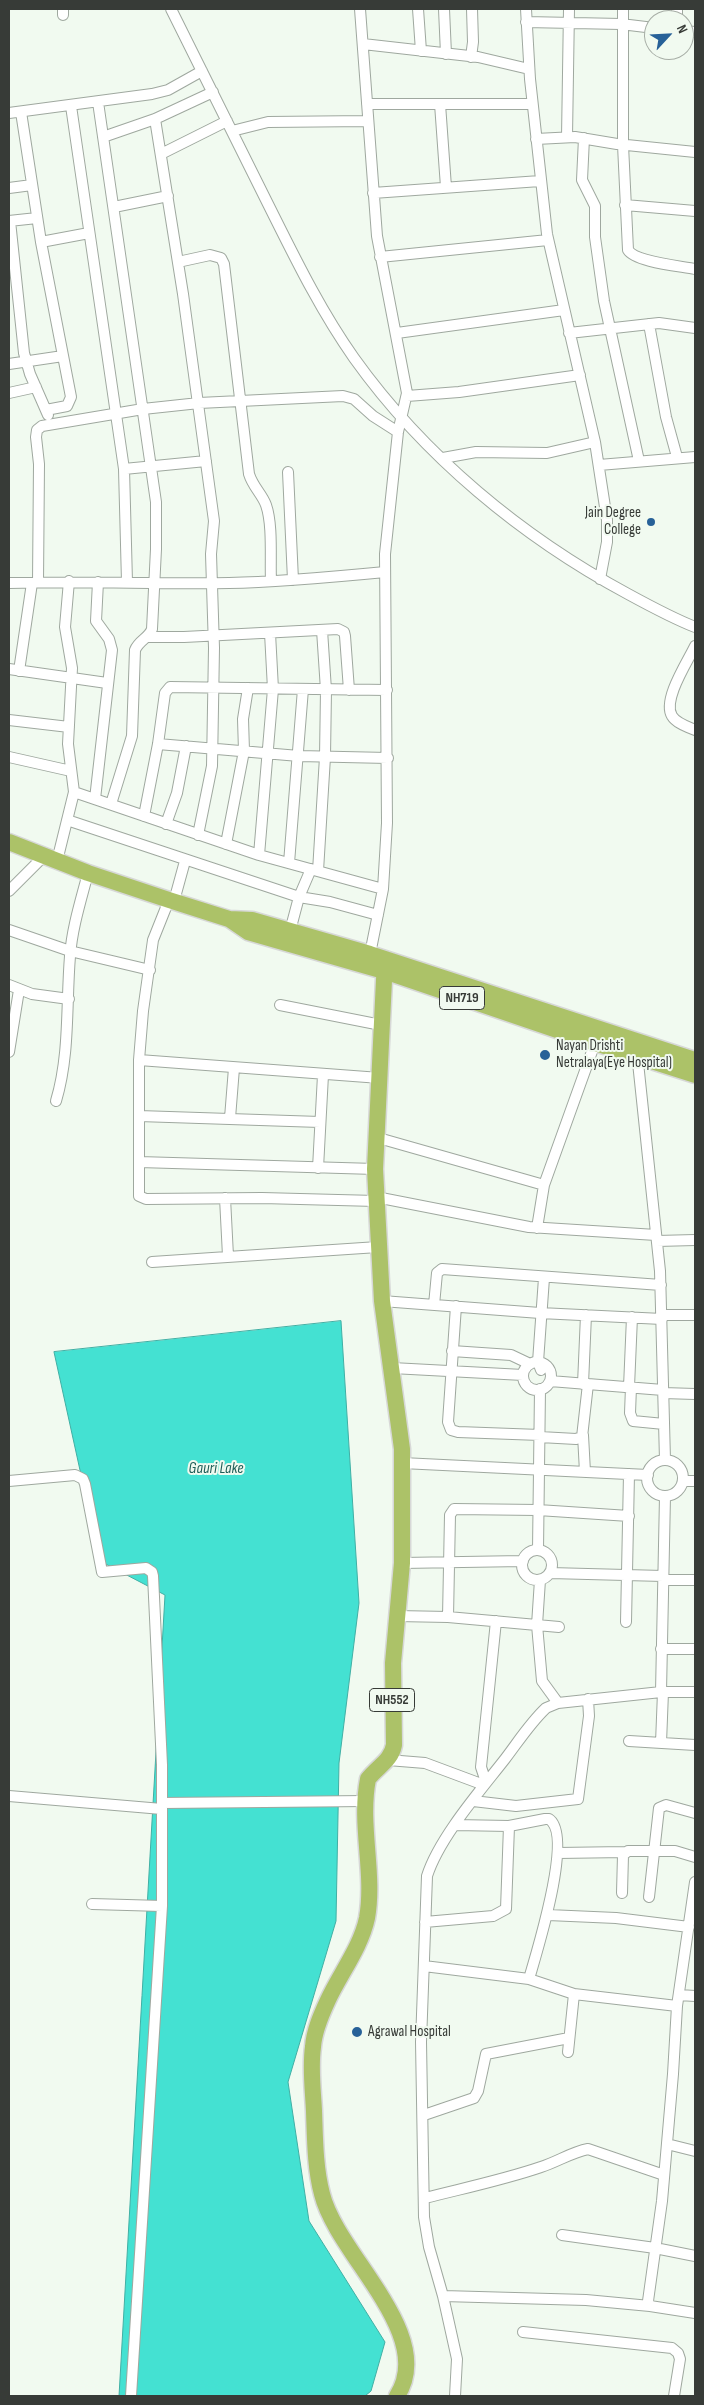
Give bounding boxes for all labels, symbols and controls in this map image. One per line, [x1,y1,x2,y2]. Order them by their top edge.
north arrow [644,10,694,60]
text: N [673,22,691,36]
place label: Jain Degree College [585,504,641,539]
marker: Jain Degree College [645,516,657,528]
road number: NH719 [440,986,484,1010]
place label: Nayan Drishti Netralaya(Eye Hospital) [556,1037,672,1072]
marker: Nayan Drishti Netralaya(Eye Hospital) [538,1048,552,1062]
water label: Gauri Lake [189,1459,243,1479]
road number: NH552 [370,1688,414,1712]
place label: Agrawal Hospital [368,2023,451,2041]
marker: Agrawal Hospital [350,2025,364,2039]

